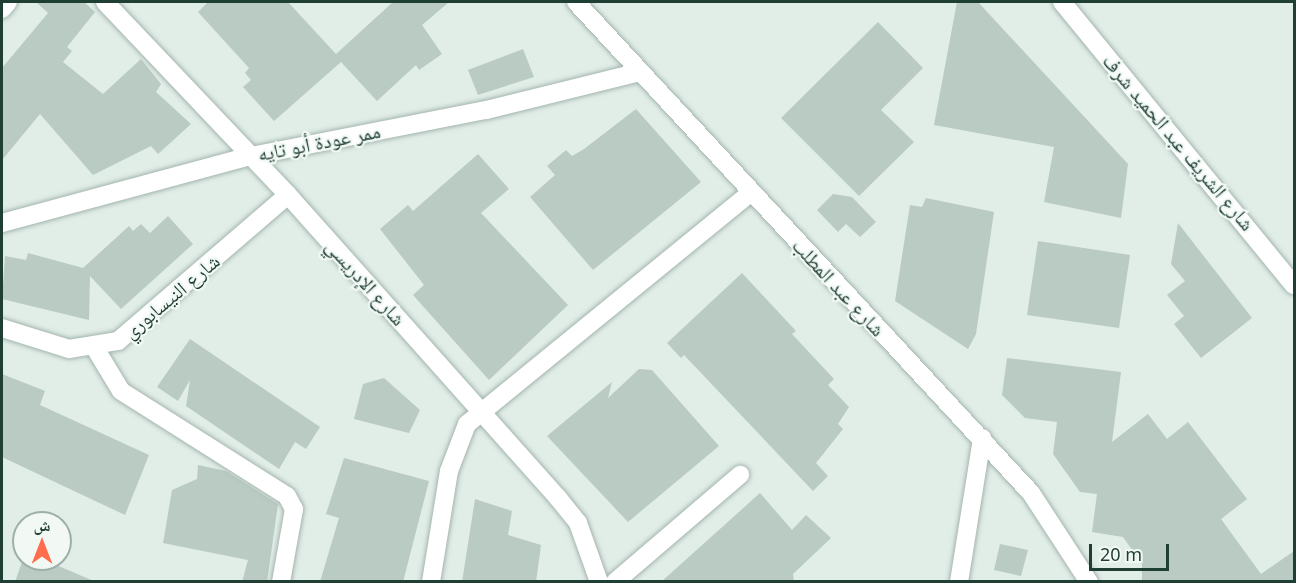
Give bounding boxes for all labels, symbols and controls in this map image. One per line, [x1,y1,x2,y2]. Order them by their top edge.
street label: شارع الشريف عبد الحميد شرف [1098,49,1260,235]
street label: ممر عودة أبو تايه [256,118,382,166]
street label: شارع عبد المطلب [788,233,890,341]
street label: شارع الإدريسي [321,234,411,330]
street label: شارع النيسابوري [118,249,224,343]
north arrow [12,511,72,571]
text: ش [34,514,50,536]
scale bar [1092,532,1172,570]
text: 20 m [1100,542,1142,566]

